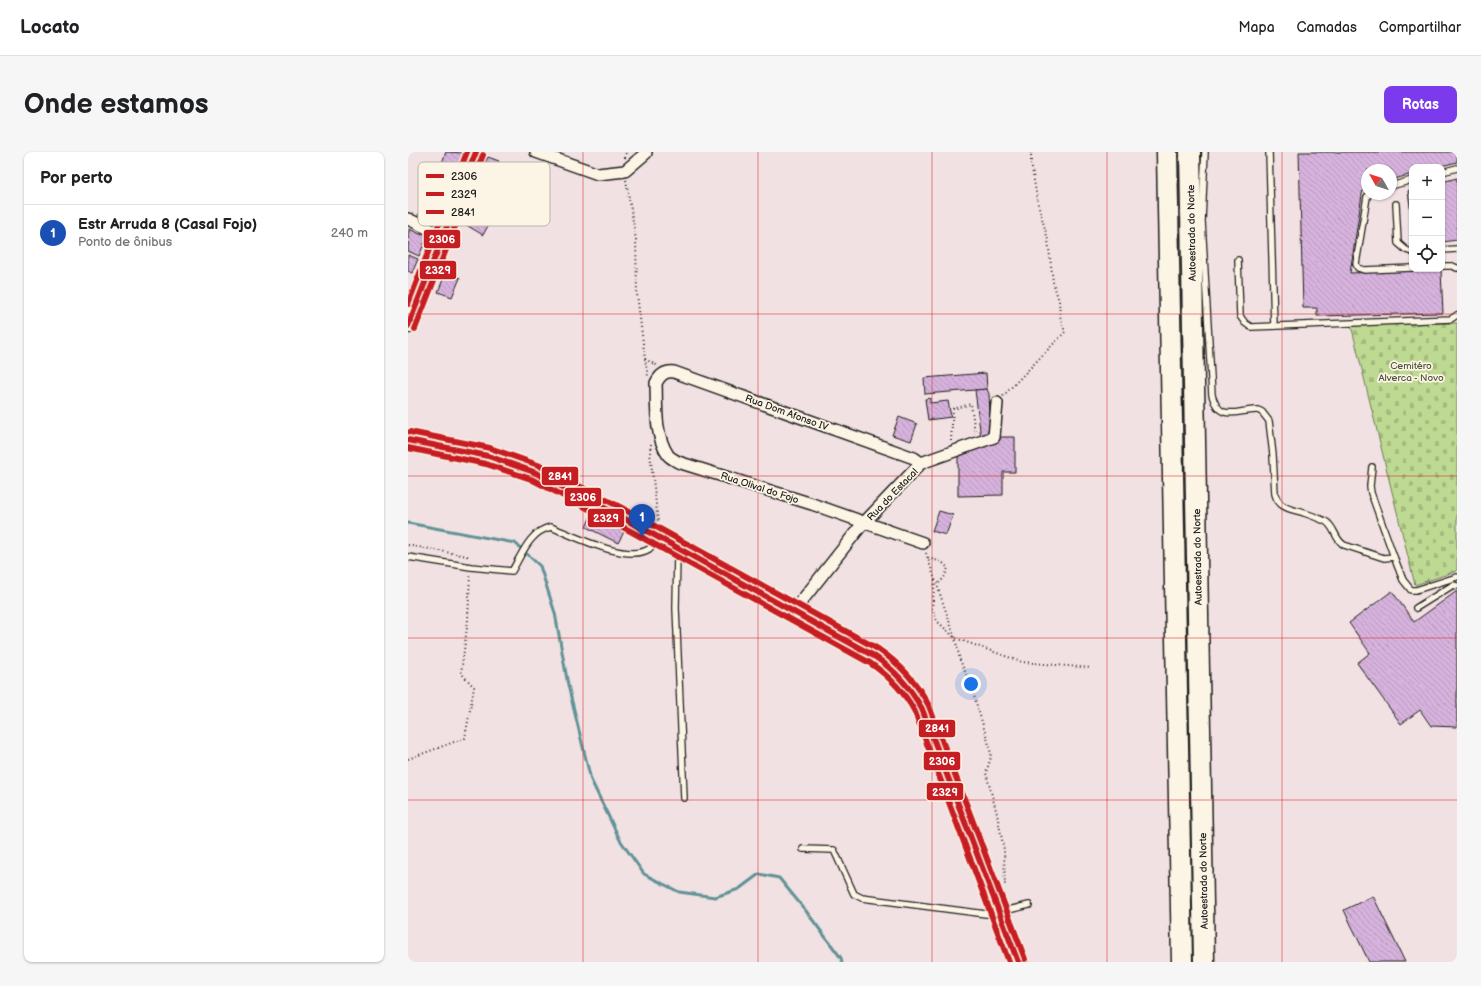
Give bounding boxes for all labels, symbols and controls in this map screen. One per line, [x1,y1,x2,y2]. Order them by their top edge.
text: Locato [20,16,80,39]
text: Mapa [1239,19,1275,36]
text: Camadas [1297,19,1357,36]
text: Compartilhar [1379,19,1461,36]
button: Rotas [1384,86,1457,123]
text: Onde estamos [24,88,209,121]
legend [418,162,550,226]
north arrow [1361,164,1397,200]
map controls [1409,164,1445,272]
button: + [1409,164,1445,200]
text: Por perto [40,168,113,188]
text: 2306 [451,170,478,183]
street label: Autoestrada do Norte [1185,184,1199,282]
text: 2329 [451,188,477,201]
button: − [1409,200,1445,236]
text: 2841 [451,206,475,219]
text: Estr Arruda 8 (Casal Fojo) [78,215,257,234]
text: 1 [50,225,56,241]
text: 240 m [331,225,368,241]
line badge: 2306 [423,229,461,249]
text: 2306 [429,233,455,246]
text: Ponto de ônibus [78,234,172,250]
button: locate [1409,236,1445,272]
line badge: 2329 [419,260,457,280]
text: 2329 [425,264,451,277]
park label: Cemitéro Alverca - Novo [1378,360,1444,384]
street label: Rua Dom Afonso IV [743,392,831,434]
line badge: 2841 [541,466,579,486]
street label: Rua do Estacal [865,466,921,523]
text: 2841 [548,470,572,483]
street label: Rua Olival do Fojo [719,470,801,506]
line badge: 2306 [564,487,602,507]
text: 2306 [570,491,596,504]
pin: 1 [629,504,655,537]
line badge: 2329 [587,508,625,528]
street label: Autoestrada do Norte [1191,508,1205,606]
text: 2329 [593,512,619,525]
your location [961,674,981,694]
line badge: 2841 [918,719,956,738]
text: 2841 [925,722,949,735]
line badge: 2306 [923,751,961,771]
text: 2306 [929,755,955,768]
line badge: 2329 [926,782,964,801]
text: 2329 [932,786,958,799]
street label: Autoestrada do Norte [1197,832,1211,930]

